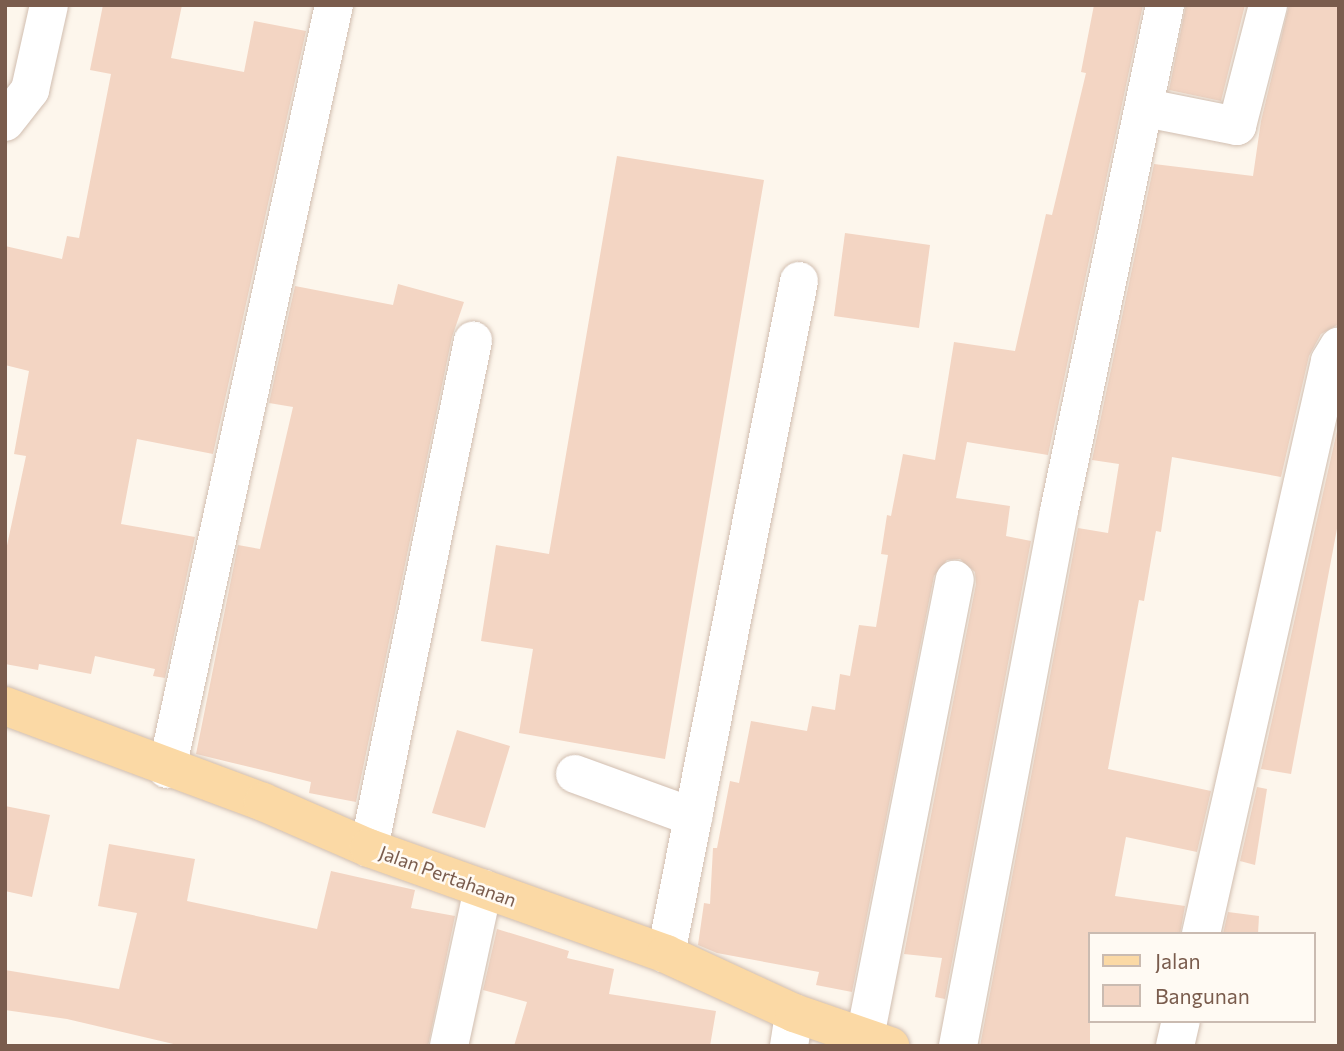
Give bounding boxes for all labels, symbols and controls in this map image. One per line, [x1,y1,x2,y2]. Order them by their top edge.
street label: Jalan Pertahanan [376,841,520,911]
legend [1088,932,1316,1023]
text: Jalan [1155,948,1200,973]
text: Bangunan [1155,983,1250,1008]

